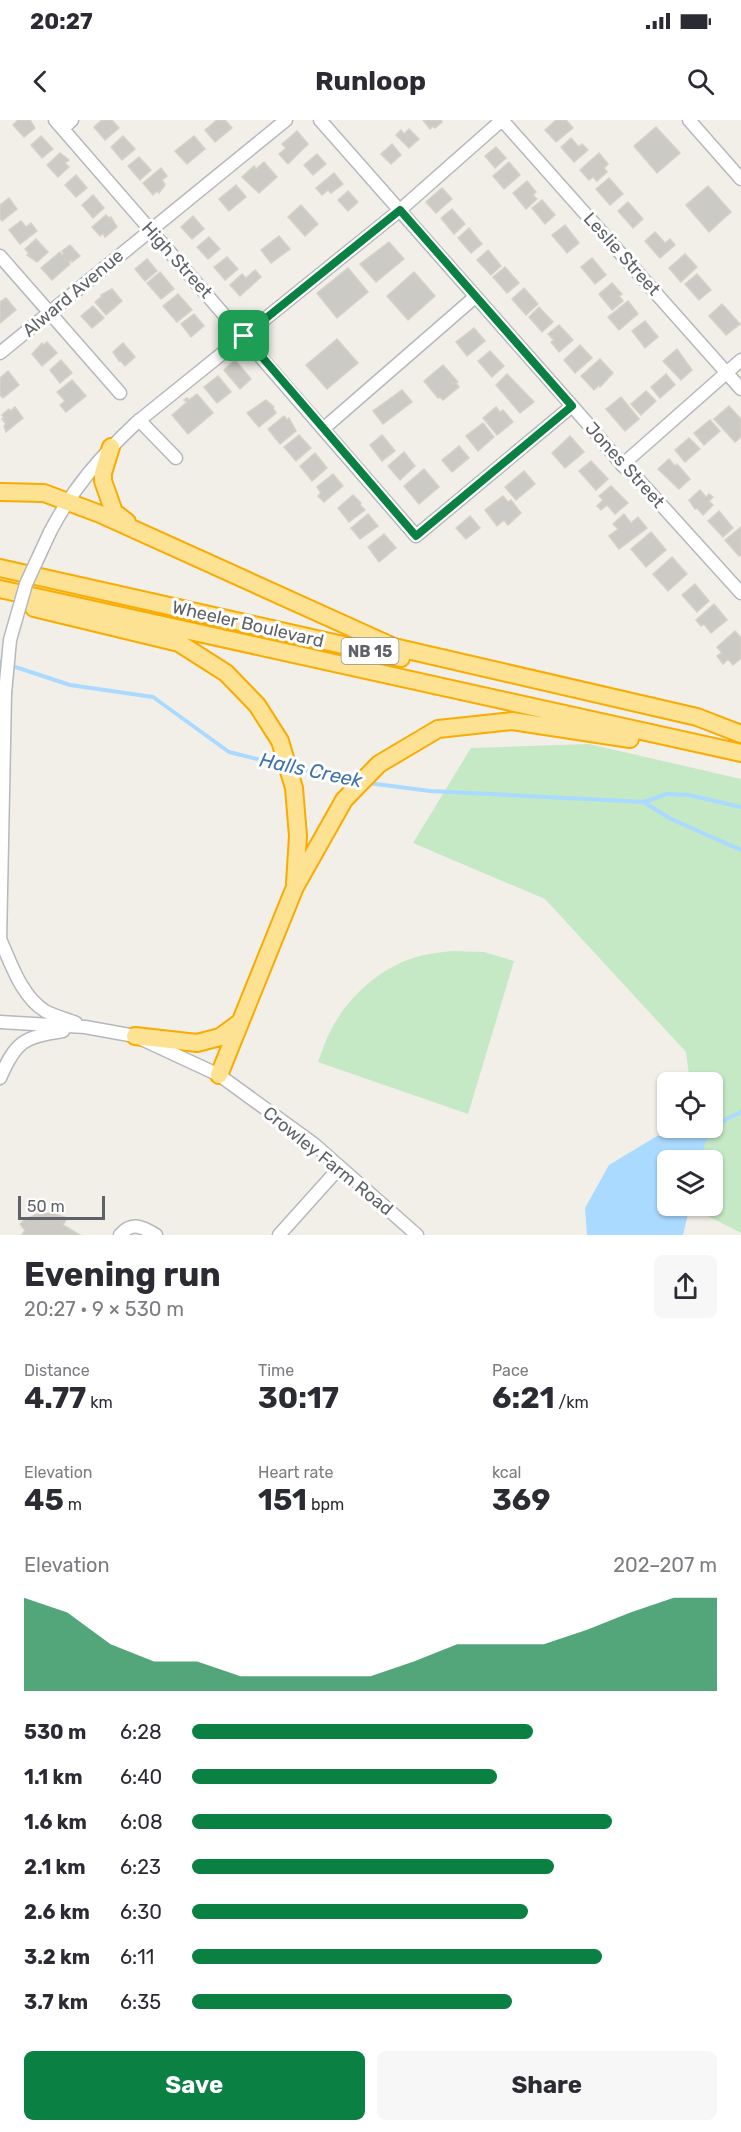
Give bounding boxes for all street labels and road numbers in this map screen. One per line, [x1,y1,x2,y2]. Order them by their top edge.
street label: Leslie Street [579,208,665,300]
street label: High Street [137,217,217,303]
street label: Alward Avenue [18,244,128,342]
street label: Jones Street [581,417,669,513]
street label: Wheeler Boulevard [170,596,326,652]
road number: NB 15 [342,638,398,664]
street label: Crowley Farm Road [259,1102,397,1220]

